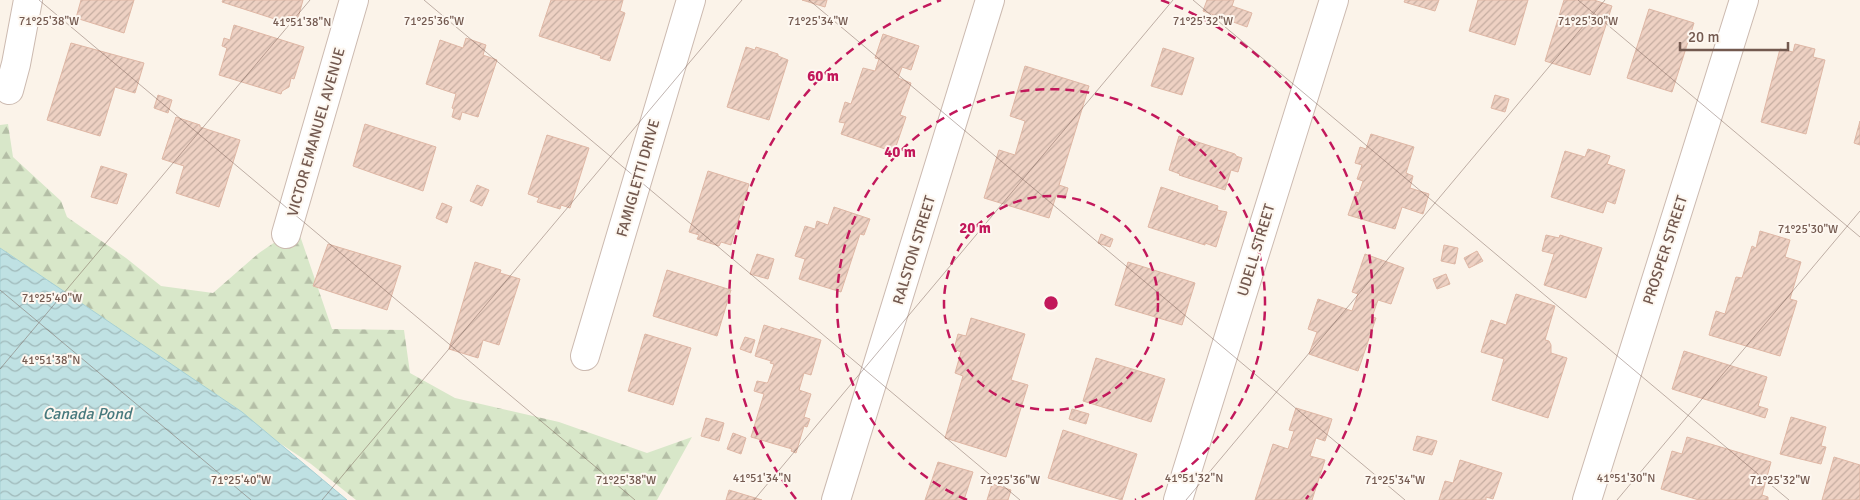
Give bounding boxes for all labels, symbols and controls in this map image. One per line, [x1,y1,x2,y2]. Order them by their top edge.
text: 71°25'38"W [19,14,79,29]
text: 71°25'36"W [404,14,464,29]
text: 71°25'34"W [788,14,848,29]
text: 71°25'32"W [1173,14,1233,29]
text: 71°25'30"W [1558,14,1618,29]
text: 41°51'38"N [273,15,331,30]
scale bar [1680,20,1788,52]
text: 20 m [1688,28,1719,46]
street label: VICTOR EMANUEL AVENUE [283,45,349,219]
text: 60 m [807,67,839,85]
street label: FAMIGLETTI DRIVE [613,117,663,239]
text: 40 m [884,143,916,161]
street label: RALSTON STREET [889,193,939,307]
street label: PROSPER STREET [1639,193,1691,307]
street label: UDELL STREET [1233,201,1279,298]
text: 20 m [959,219,991,237]
text: 71°25'30"W [1778,222,1838,237]
text: 71°25'40"W [22,291,82,306]
centre of rings [1042,294,1060,312]
text: 41°51'38"N [22,353,80,368]
water label: Canada Pond [43,404,134,424]
text: 41°51'34"N [733,471,791,486]
text: 41°51'32"N [1165,471,1223,486]
text: 41°51'30"N [1597,471,1655,486]
text: 71°25'40"W [211,473,271,488]
text: 71°25'38"W [596,473,656,488]
text: 71°25'36"W [980,473,1040,488]
text: 71°25'34"W [1365,473,1425,488]
text: 71°25'32"W [1750,473,1810,488]

